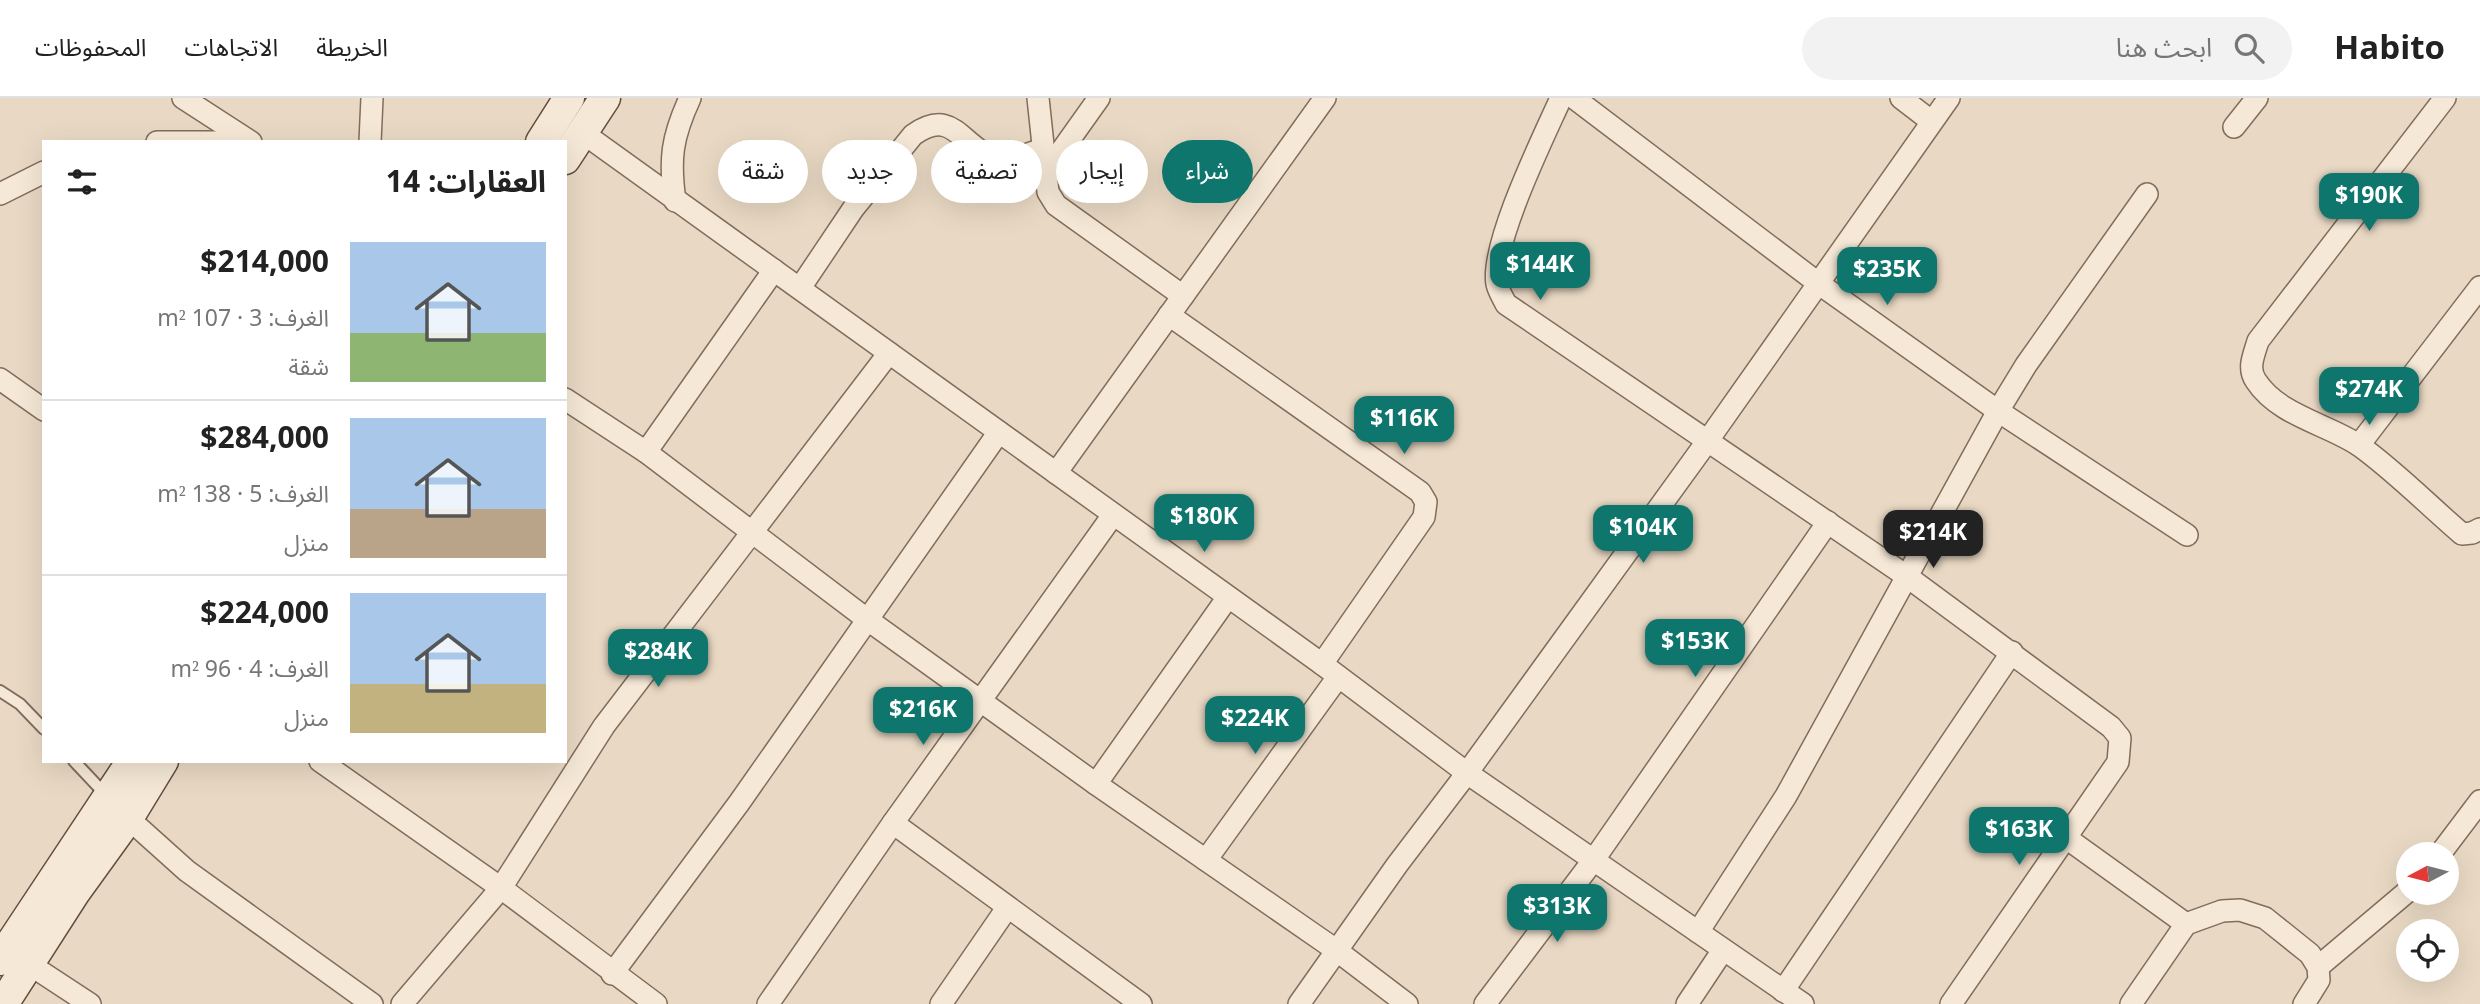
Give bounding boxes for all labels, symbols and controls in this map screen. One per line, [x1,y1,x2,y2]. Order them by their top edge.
text: Habito [2334,14,2445,83]
search box [1802,17,2292,80]
text: ابحث هنا [2116,21,2212,76]
text: المحفوظات [35,23,146,74]
text: الاتجاهات [184,23,278,74]
text: الخريطة [316,23,388,74]
icon: search [2230,29,2268,67]
chip: شقة [718,140,808,203]
chip: جديد [822,140,917,203]
chip: تصفية [931,140,1042,203]
chip: إيجار [1056,140,1148,203]
chip: شراء [1162,140,1253,203]
text: العقارات: 14 [386,151,546,214]
icon: filters [63,163,101,201]
text: $190K [2335,171,2403,220]
pin: $190K [2320,174,2418,233]
text: $214,000 [200,231,329,294]
text: $144K [1506,240,1574,289]
pin: $144K [1491,242,1589,302]
text: $235K [1853,245,1921,294]
pin: $235K [1838,248,1936,307]
icon: home [406,270,490,354]
text: الغرف: 3 · 107 m² [157,294,329,343]
text: شقة [288,343,329,392]
text: $274K [2335,365,2403,414]
pin: $274K [2320,368,2418,427]
text: $116K [1370,394,1438,443]
pin: $116K [1355,396,1453,456]
text: $284,000 [200,407,329,470]
icon: home [406,446,490,530]
text: الغرف: 5 · 138 m² [157,470,329,519]
text: $180K [1170,492,1238,541]
pin: $180K [1155,494,1253,554]
text: $104K [1609,503,1677,552]
pin: $104K [1594,505,1692,565]
text: $214K [1899,508,1967,557]
pin: $214K [1884,510,1982,570]
text: منزل [284,519,329,568]
text: $224,000 [200,582,329,645]
text: $153K [1661,617,1729,666]
pin: $153K [1646,620,1744,679]
icon: home [406,621,490,705]
text: $284K [624,627,692,676]
pin: $284K [609,630,707,689]
text: الغرف: 4 · 96 m² [170,645,329,694]
text: $216K [889,685,957,734]
pin: $216K [874,688,972,747]
text: منزل [284,694,329,743]
text: $224K [1221,694,1289,743]
pin: $224K [1206,696,1304,756]
text: $163K [1985,805,2053,854]
pin: $163K [1970,808,2068,867]
north arrow [2396,842,2459,905]
map controls [2396,842,2459,982]
text: $313K [1523,882,1591,931]
pin: $313K [1508,884,1606,944]
button: locate [2396,919,2459,982]

